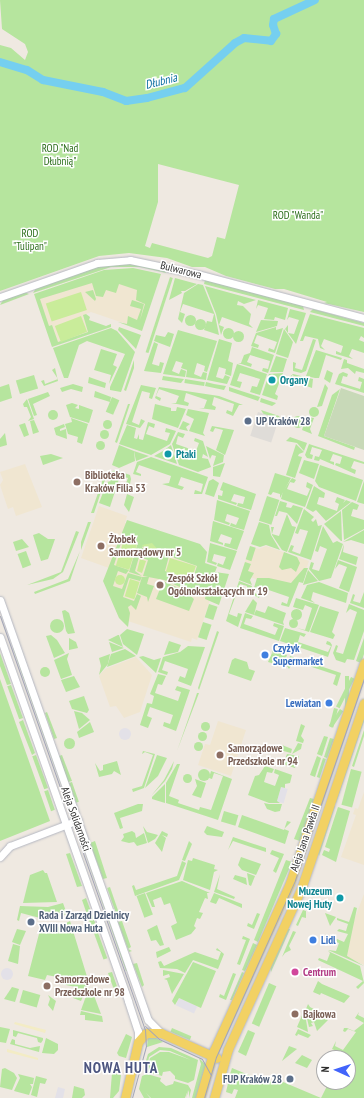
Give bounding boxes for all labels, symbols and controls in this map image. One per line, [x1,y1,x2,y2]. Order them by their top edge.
water label: Dłubnia [144,70,178,92]
park label: ROD "Nad Dłubnią" [41,142,79,168]
park label: ROD "Wanda" [272,208,324,222]
park label: ROD "Tulipan" [13,227,47,253]
street label: Bulwarowa [159,259,203,281]
place label: Organy [280,373,308,387]
marker: Organy [267,375,277,385]
place label: UP Kraków 28 [256,414,311,428]
marker: UP Kraków 28 [243,416,253,426]
place label: Ptaki [176,447,196,461]
marker: Ptaki [163,449,173,459]
place label: Biblioteka Kraków Filia 53 [85,469,146,495]
marker: Biblioteka Kraków Filia 53 [72,477,82,487]
place label: Żłobek Samorządowy nr 5 [109,533,181,559]
marker: Żłobek Samorządowy nr 5 [96,541,106,551]
place label: Zespół Szkół Ogólnokształcących nr 19 [168,572,268,598]
marker: Zespół Szkół Ogólnokształcących nr 19 [155,580,165,590]
place label: Czyżyk Supermarket [273,642,323,668]
marker: Czyżyk Supermarket [260,650,270,660]
place label: Lewiatan [286,696,321,710]
marker: Lewiatan [324,698,334,708]
place label: Samorządowe Przedszkole nr 94 [228,742,298,768]
marker: Samorządowe Przedszkole nr 94 [215,750,225,760]
street label: Aleja Solidarności [58,785,94,853]
street label: Aleja Jana Pawła II [287,803,323,873]
place label: Muzeum Nowej Huty [287,885,332,911]
marker: Muzeum Nowej Huty [335,893,345,903]
place label: Rada i Zarząd Dzielnicy XVIII Nowa Huta [39,909,129,935]
marker: Rada i Zarząd Dzielnicy XVIII Nowa Huta [26,917,36,927]
place label: Lidl [321,933,336,947]
marker: Lidl [308,935,318,945]
place label: Centrum [303,965,336,979]
marker: Centrum [290,967,300,977]
place label: Samorządowe Przedszkole nr 98 [55,973,125,999]
marker: Samorządowe Przedszkole nr 98 [42,981,52,991]
place label: Bajkowa [303,1007,336,1021]
marker: Bajkowa [290,1009,300,1019]
north arrow [316,1050,356,1090]
district label: NOWA HUTA [83,1059,159,1077]
text: N [318,1066,332,1073]
place label: FUP Kraków 28 [222,1072,282,1086]
marker: FUP Kraków 28 [285,1074,295,1084]

